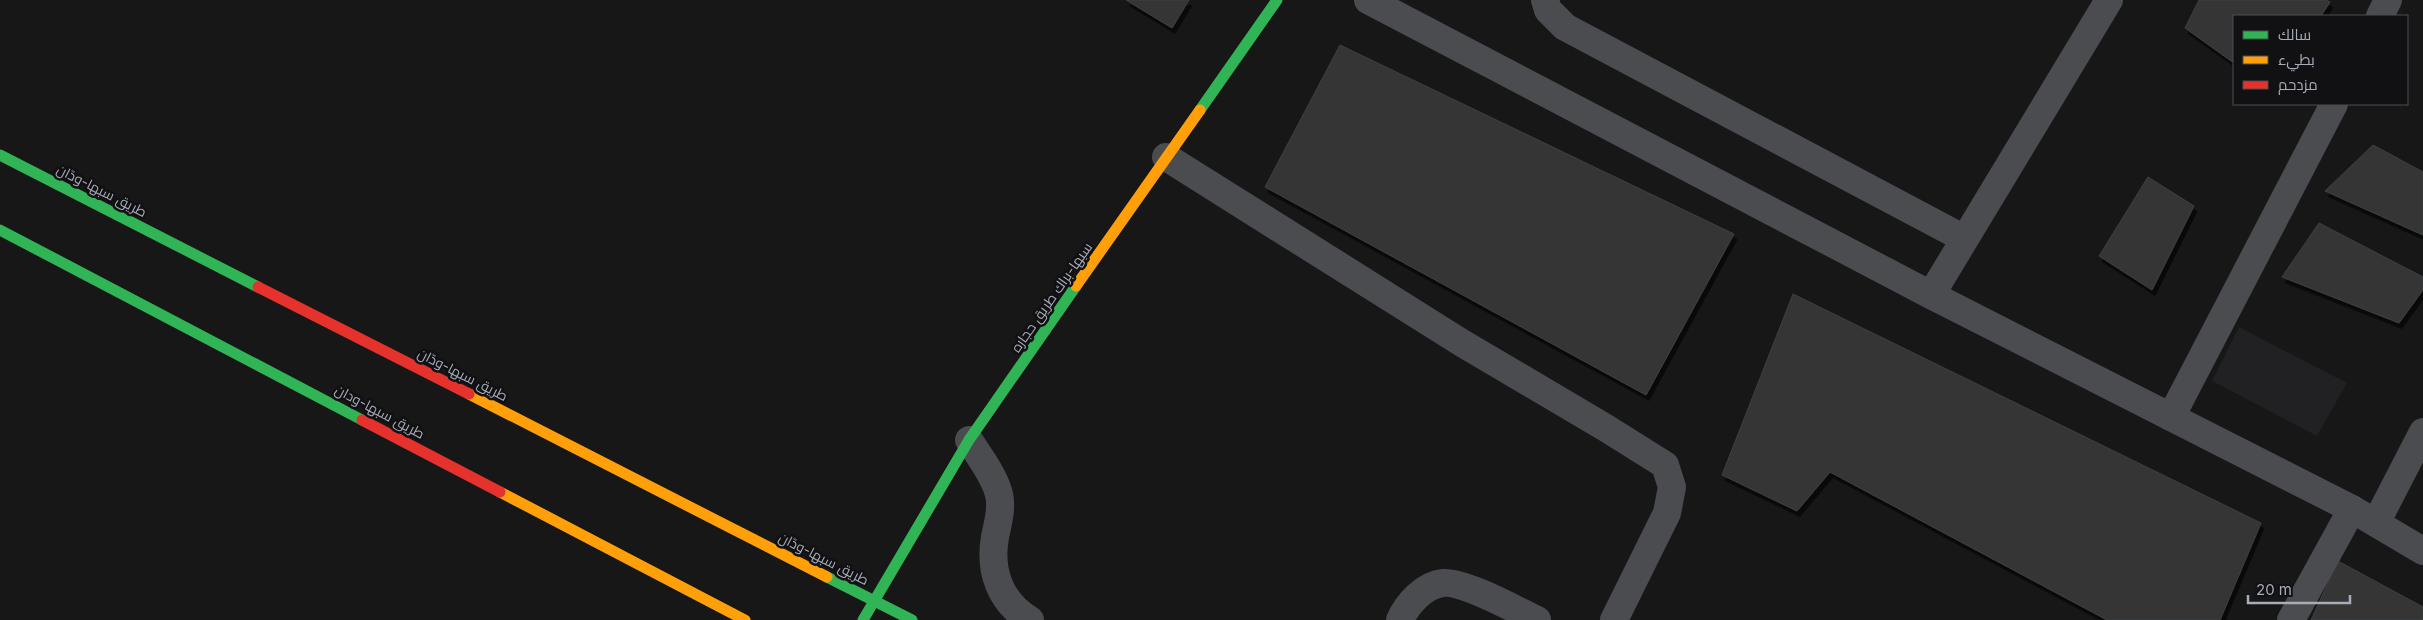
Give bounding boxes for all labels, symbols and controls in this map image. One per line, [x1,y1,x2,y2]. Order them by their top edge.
legend [2233,15,2408,105]
text: سالك [2278,25,2311,44]
text: بطيء [2278,50,2315,72]
text: مزدحم [2278,75,2318,95]
street label: طريق سبها-ودّان [54,160,150,221]
street label: سبها-براك طريق حجاره [1007,239,1096,356]
street label: طريق سبها-ودّان [415,344,511,405]
street label: طريق سبها-ودان [332,380,428,443]
street label: طريق سبها-ودّان [776,528,872,589]
scale bar [2248,572,2350,604]
text: 20 m [2256,580,2292,599]

